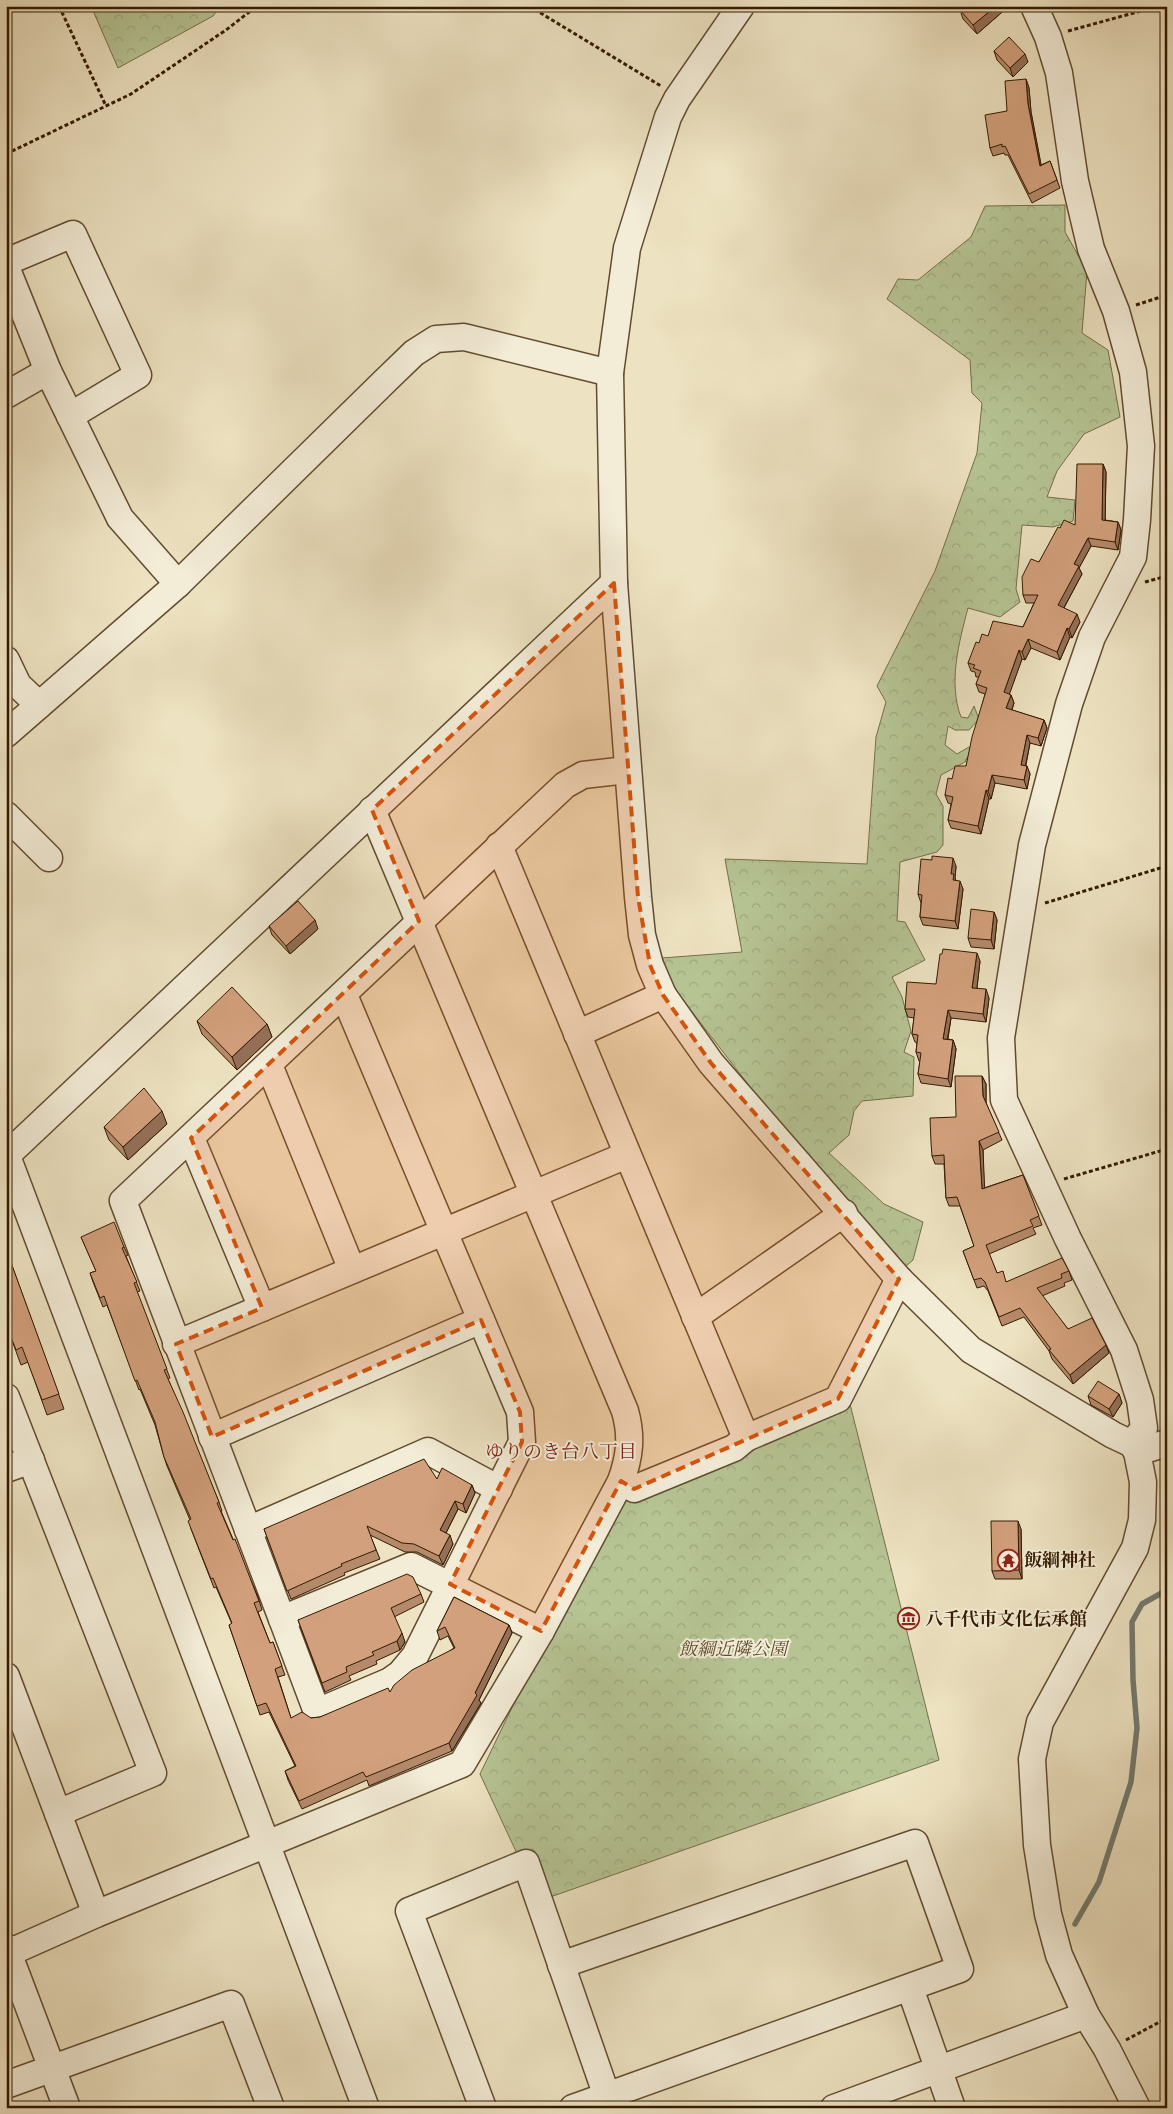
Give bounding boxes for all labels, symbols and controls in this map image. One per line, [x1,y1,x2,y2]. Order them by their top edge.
district label: ゆりのき台八丁目 [485,1440,637,1466]
temple icon: 飯綱神社 [996,1548,1020,1572]
place label: 飯綱神社 [1024,1549,1096,1574]
museum icon: 八千代市文化伝承館 [897,1607,921,1631]
place label: 八千代市文化伝承館 [925,1608,1087,1633]
park label: 飯綱近隣公園 [679,1638,790,1663]

